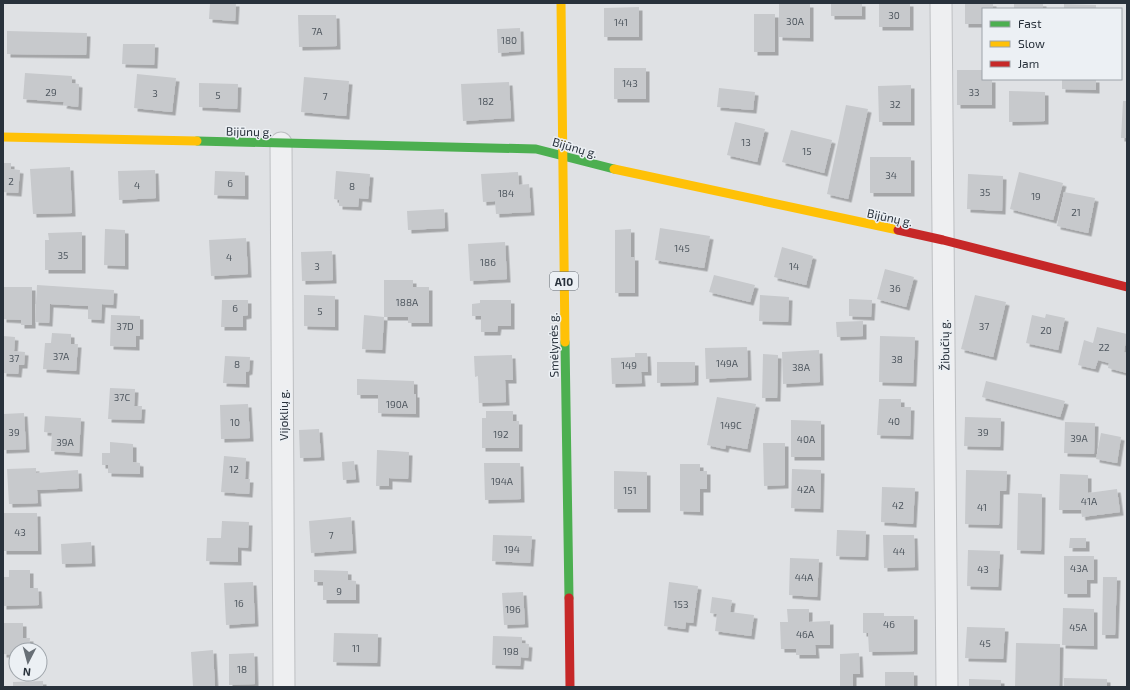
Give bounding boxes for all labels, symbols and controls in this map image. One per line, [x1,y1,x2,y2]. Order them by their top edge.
legend [982,8,1122,80]
house number: 30 [888,9,900,21]
house number: 30A [786,15,805,27]
house number: 141 [614,16,628,28]
text: Fast [1018,16,1042,30]
house number: 7A [312,25,323,37]
house number: 180 [501,34,517,46]
text: Slow [1018,36,1045,50]
text: Jam [1018,56,1039,70]
house number: 143 [622,77,638,89]
house number: 29 [45,86,57,98]
house number: 33 [968,86,980,98]
house number: 3 [152,87,158,99]
house number: 5 [215,89,221,101]
house number: 7 [322,90,328,102]
house number: 182 [478,95,494,107]
house number: 32 [889,98,901,110]
street label: Bijūnų g. [226,124,272,139]
street label: Bijūnų g. [551,134,599,161]
house number: 13 [741,136,751,148]
house number: 15 [802,145,812,157]
house number: 34 [885,169,897,181]
house number: 2 [8,175,14,187]
house number: 6 [227,177,233,189]
house number: 4 [134,179,140,191]
house number: 8 [349,180,355,192]
house number: 35 [980,186,990,198]
house number: 184 [498,187,514,199]
house number: 19 [1031,190,1041,202]
street label: Bijūnų g. [866,205,914,230]
house number: 21 [1071,206,1081,218]
house number: 145 [674,242,690,254]
house number: 35 [58,249,68,261]
house number: 4 [226,251,232,263]
house number: 186 [480,256,496,268]
house number: 3 [314,260,320,272]
house number: 14 [789,260,799,272]
road number: A10 [550,272,578,290]
house number: 36 [889,282,901,294]
house number: 188A [396,296,419,308]
house number: 6 [232,302,238,314]
house number: 5 [317,305,323,317]
street label: Smėlynės g. [545,312,561,378]
street label: Žibučių g. [937,319,951,371]
house number: 37D [116,320,134,332]
house number: 37 [979,320,989,332]
house number: 20 [1040,324,1052,336]
house number: 22 [1098,341,1110,353]
house number: 37A [53,350,70,362]
house number: 37 [9,352,19,364]
house number: 38 [891,353,903,365]
house number: 149A [716,357,739,369]
house number: 8 [234,358,240,370]
house number: 149 [621,359,637,371]
house number: 38A [792,361,811,373]
street label: Vijoklių g. [276,389,291,441]
house number: 37C [114,391,130,403]
house number: 190A [386,398,409,410]
house number: 40 [888,415,900,427]
house number: 10 [230,416,240,428]
house number: 149C [720,419,742,431]
house number: 39 [8,426,20,438]
house number: 39 [977,426,989,438]
house number: 192 [493,428,509,440]
house number: 39A [1070,432,1089,444]
house number: 40A [797,433,816,445]
house number: 39A [56,436,75,448]
house number: 12 [229,463,239,475]
house number: 194A [491,475,514,487]
house number: 42A [797,483,816,495]
house number: 151 [623,484,637,496]
house number: 41A [1081,495,1098,507]
house number: 42 [892,499,904,511]
house number: 41 [977,501,987,513]
house number: 43 [14,526,26,538]
house number: 7 [328,529,334,541]
house number: 194 [504,543,520,555]
house number: 44 [893,545,905,557]
house number: 43A [1070,562,1089,574]
house number: 43 [977,563,989,575]
house number: 44A [795,571,814,583]
house number: 9 [336,585,342,597]
house number: 16 [234,597,244,609]
house number: 153 [674,598,688,610]
house number: 196 [505,603,521,615]
house number: 46 [883,618,895,630]
house number: 45A [1069,621,1088,633]
house number: 46A [796,628,815,640]
house number: 45 [979,637,991,649]
north arrow [8,642,48,682]
house number: 11 [352,642,360,654]
house number: 198 [503,645,519,657]
house number: 18 [237,663,247,675]
text: N [22,666,32,679]

